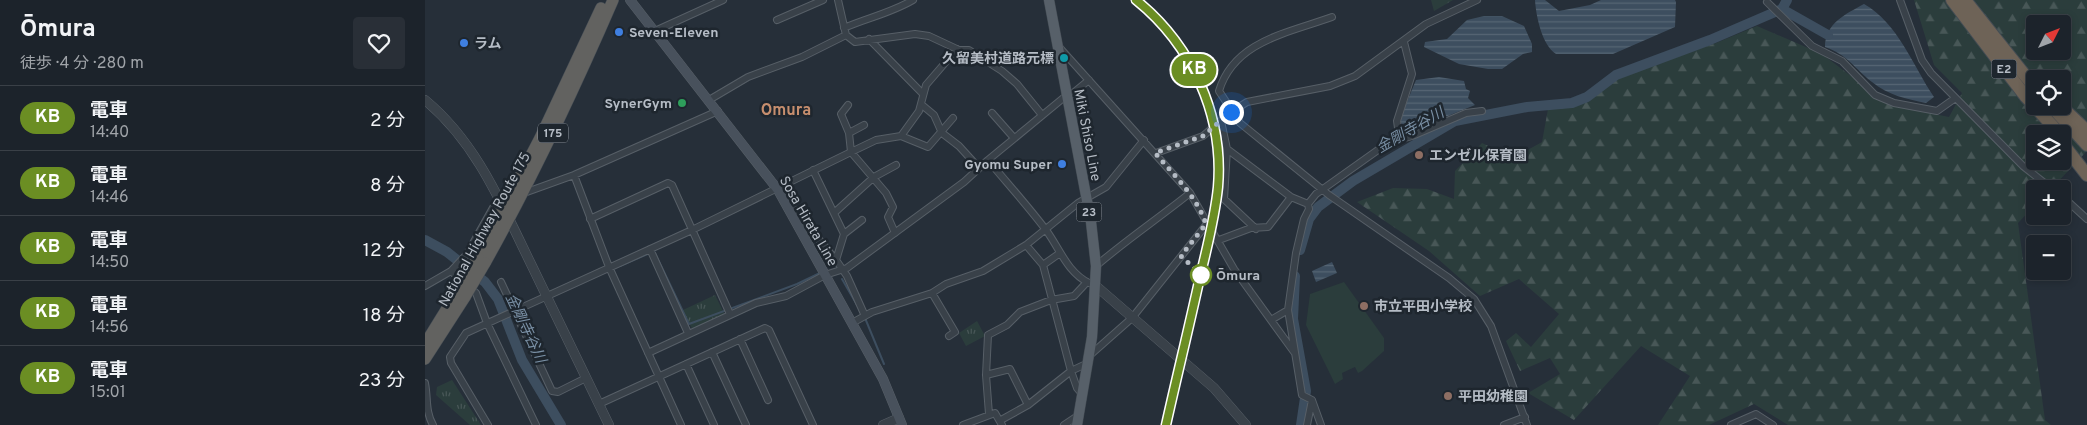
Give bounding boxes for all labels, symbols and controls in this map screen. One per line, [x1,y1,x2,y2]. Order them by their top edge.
text: Ōmura [20,15,96,45]
north arrow [2026,15,2071,60]
map controls [2026,15,2071,280]
button: heart [353,17,405,69]
place label: Seven-Eleven [629,25,718,42]
marker: Seven-Eleven [613,26,625,38]
place label: ラム [474,36,502,53]
marker: ラム [458,37,470,49]
place label: 久留美村道路元標 [942,50,1054,68]
marker: 久留美村道路元標 [1058,52,1070,64]
text: 徒歩 · 4 分 · 280 m [20,54,144,74]
line badge: KB [1171,54,1217,86]
text: KB [1181,58,1207,81]
road number: E2 [1991,60,2017,78]
button: locate [2026,70,2071,115]
street label: Miki Shiso Line [1069,88,1104,183]
place label: SynerGym [604,96,672,113]
marker: SynerGym [676,97,688,109]
text: 電車 [90,99,128,123]
your location [1219,100,1244,125]
district label: Omura [761,101,811,121]
water label: 金剛寺谷川 [1374,103,1450,158]
text: KB [35,106,60,129]
text: 2 分 [370,109,405,133]
text: 14:40 [90,123,129,143]
road number: 175 [538,124,568,142]
button: layers [2026,125,2071,170]
place label: エンゼル保育園 [1429,147,1527,165]
marker: エンゼル保育園 [1413,149,1425,161]
street label: National Highway Route 175 [436,150,535,310]
place label: Gyomu Super [964,157,1052,174]
marker: Gyomu Super [1056,158,1068,170]
text: 電車 [90,164,128,188]
text: KB [35,171,60,194]
text: 8 分 [370,174,405,198]
street label: Sosa Hirata Line [775,174,840,270]
button: + [2026,180,2071,225]
text: 14:46 [90,188,129,208]
road number: 23 [1077,202,1101,222]
text: 電車 [90,229,128,253]
button: − [2026,235,2071,280]
text: KB [35,236,60,259]
text: 12 分 [363,239,405,263]
text: 14:50 [90,253,129,273]
marker: Ōmura [1190,264,1212,286]
place label: Ōmura [1216,267,1260,285]
water label: 金剛寺谷川 [500,291,550,368]
text: 電車 [90,294,128,318]
place label: 市立平田小学校 [1374,299,1472,316]
marker: 市立平田小学校 [1358,300,1370,312]
text: KB [35,301,60,324]
text: 18 分 [363,304,405,328]
text: 14:56 [90,318,129,338]
text: 電車 [90,359,128,383]
text: KB [35,366,60,389]
text: 23 分 [358,369,405,393]
text: 15:01 [90,383,126,403]
place label: 平田幼稚園 [1458,388,1528,406]
marker: 平田幼稚園 [1442,390,1454,402]

